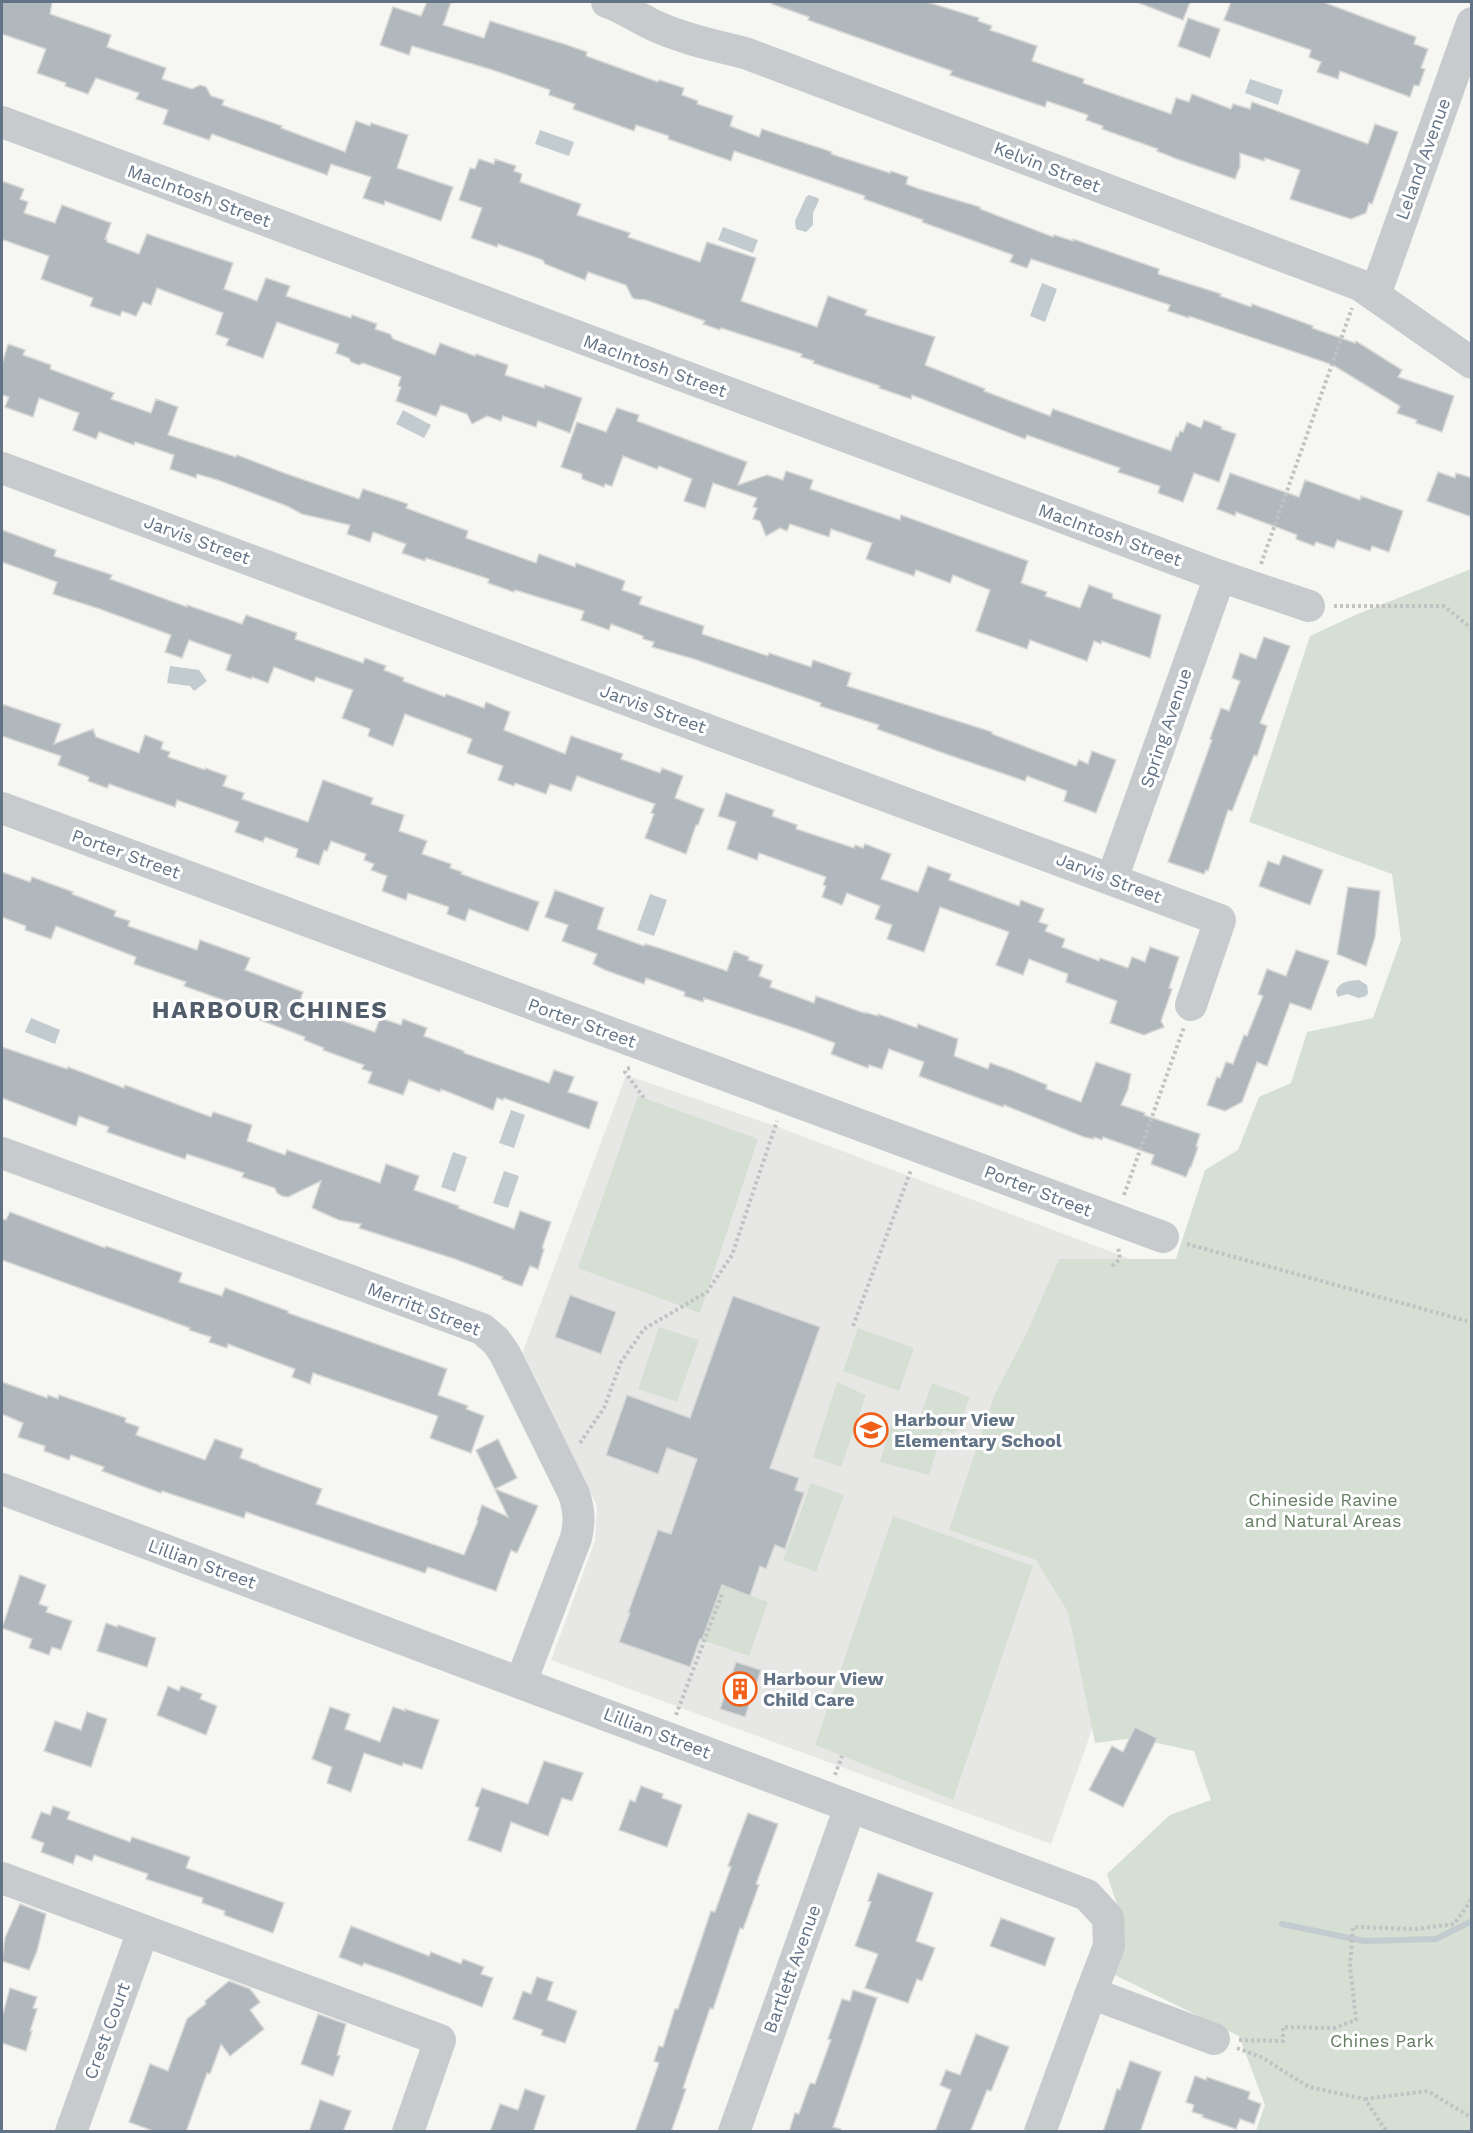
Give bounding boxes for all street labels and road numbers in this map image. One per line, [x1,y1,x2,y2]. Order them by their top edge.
street label: Leland Avenue [1391,95,1454,223]
street label: Kelvin Street [991,137,1104,197]
street label: MacIntosh Street [125,160,274,231]
street label: MacIntosh Street [581,330,730,401]
street label: MacIntosh Street [1036,499,1185,570]
street label: Jarvis Street [141,511,254,569]
street label: Spring Avenue [1135,665,1196,790]
street label: Jarvis Street [597,680,710,738]
street label: Porter Street [69,824,184,883]
street label: Jarvis Street [1053,848,1165,907]
street label: Porter Street [525,993,640,1052]
street label: Porter Street [981,1160,1095,1221]
street label: Merritt Street [365,1277,484,1340]
street label: Lillian Street [145,1534,259,1593]
street label: Lillian Street [601,1702,714,1763]
street label: Bartlett Avenue [759,1902,824,2036]
street label: Crest Court [79,1979,134,2082]

